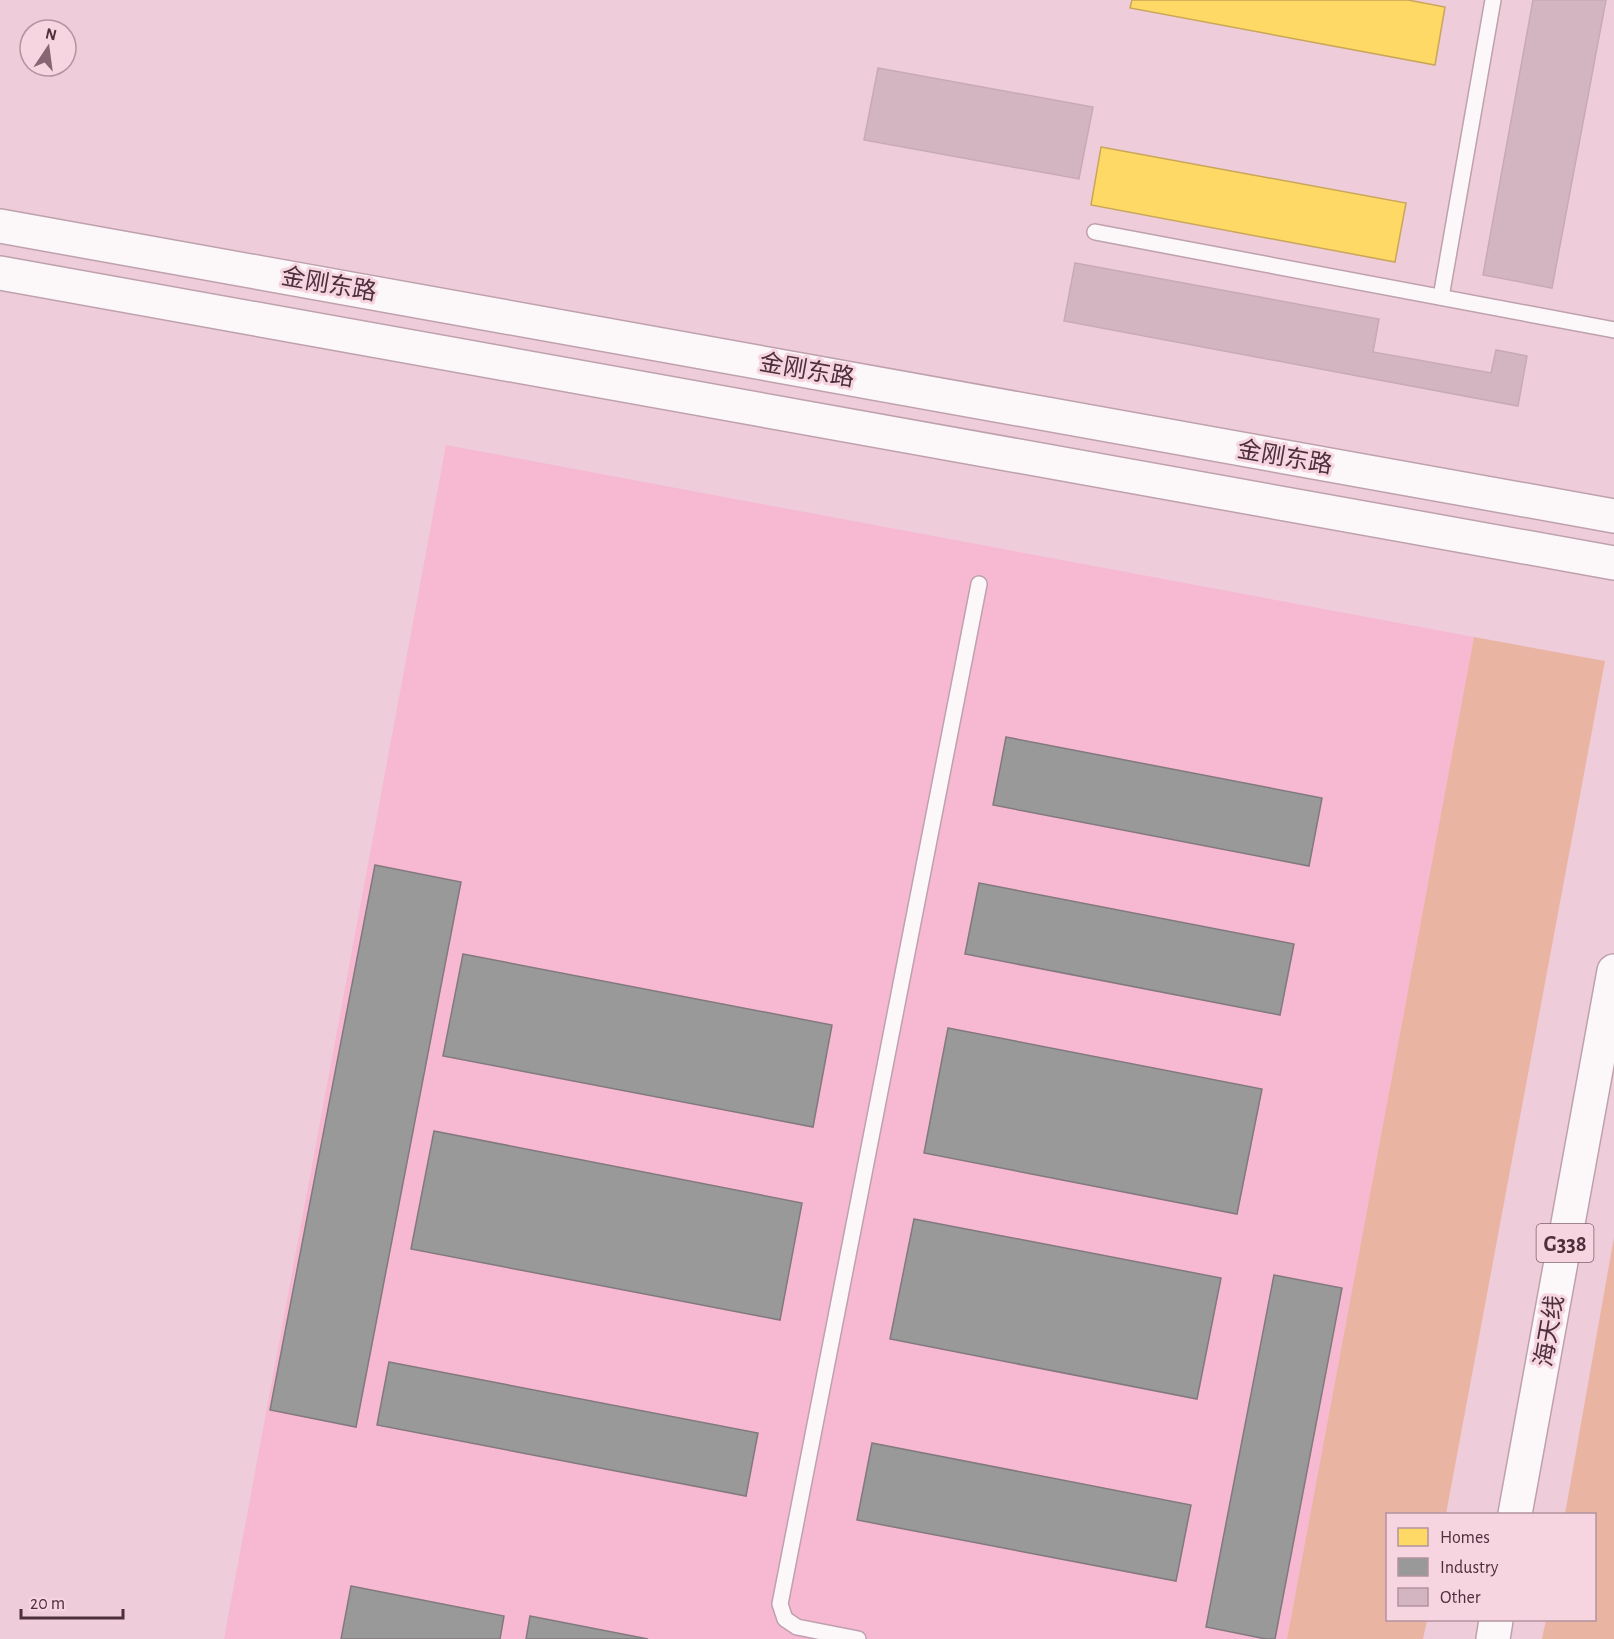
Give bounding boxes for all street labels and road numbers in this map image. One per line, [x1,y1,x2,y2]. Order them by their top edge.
street label: 金刚东路 [279,263,379,305]
street label: 金刚东路 [757,349,857,391]
street label: 金刚东路 [1235,436,1335,478]
road number: G338 [1536,1224,1594,1262]
street label: 海天线 [1530,1293,1568,1369]

